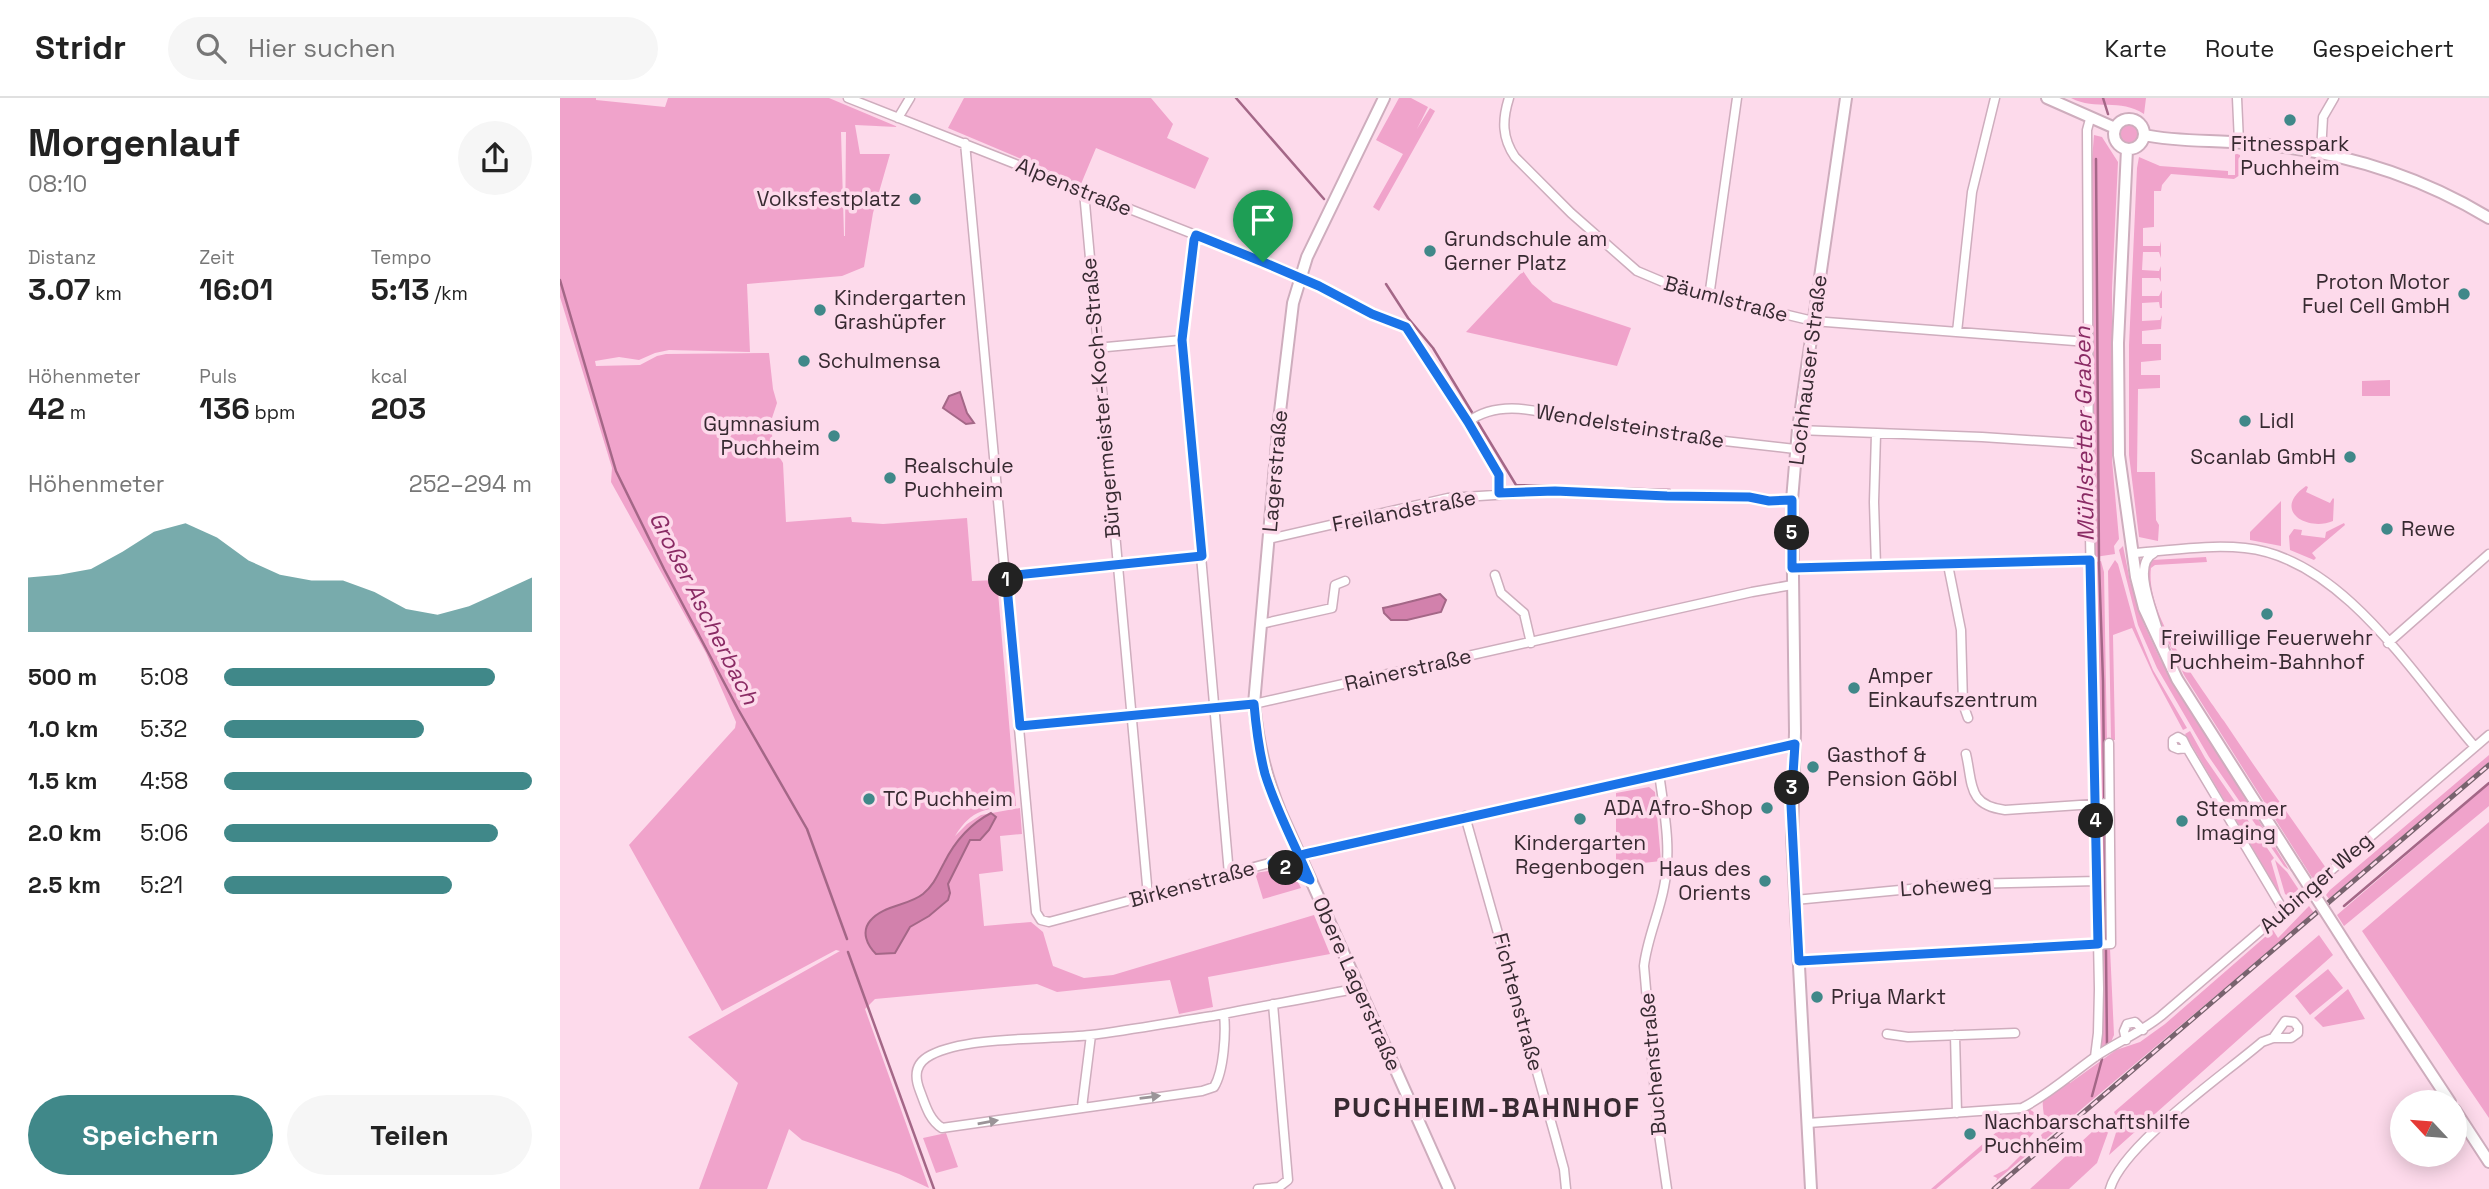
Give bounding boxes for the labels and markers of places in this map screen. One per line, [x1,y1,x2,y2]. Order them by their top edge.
marker: Fitnesspark Puchheim [2282,112,2298,128]
place label: Fitnesspark Puchheim [2231,130,2349,181]
place label: Volksfestplatz [756,185,901,212]
pin [1233,190,1293,262]
marker: Volksfestplatz [907,191,923,207]
place label: Grundschule am Gerner Platz [1444,225,1607,276]
marker: Grundschule am Gerner Platz [1422,243,1438,259]
place label: Proton Motor Fuel Cell GmbH [2302,268,2450,319]
place label: Kindergarten Grashüpfer [834,284,966,335]
marker: Proton Motor Fuel Cell GmbH [2456,286,2472,302]
marker: Kindergarten Grashüpfer [812,302,828,318]
place label: Schulmensa [818,347,941,374]
marker: Schulmensa [796,353,812,369]
place label: Lidl [2259,407,2294,434]
place label: Gymnasium Puchheim [703,410,820,461]
marker: Lidl [2237,413,2253,429]
marker: Gymnasium Puchheim [826,428,842,444]
place label: Scanlab GmbH [2190,443,2336,470]
marker: Scanlab GmbH [2342,449,2358,465]
place label: Realschule Puchheim [904,452,1014,503]
marker: Realschule Puchheim [882,470,898,486]
place label: Rewe [2401,515,2456,542]
pin: 5 [1774,516,1810,550]
marker: Rewe [2379,521,2395,537]
pin: 1 [988,562,1024,598]
marker: Freiwillige Feuerwehr Puchheim-Bahnhof [2259,606,2275,622]
place label: Freiwillige Feuerwehr Puchheim-Bahnhof [2161,624,2373,675]
place label: Amper Einkaufszentrum [1868,662,2038,713]
marker: Amper Einkaufszentrum [1846,680,1862,696]
place label: Gasthof & Pension Göbl [1827,741,1958,792]
marker: Gasthof & Pension Göbl [1805,759,1821,775]
pin: 3 [1774,770,1810,806]
place label: TC Puchheim [883,785,1013,812]
marker: TC Puchheim [861,791,877,807]
place label: ADA Afro-Shop [1604,794,1753,821]
place label: Stemmer Imaging [2196,795,2287,846]
marker: ADA Afro-Shop [1759,800,1775,816]
pin: 4 [2078,804,2114,838]
marker: Kindergarten Regenbogen [1572,811,1588,827]
marker: Stemmer Imaging [2174,813,2190,829]
place label: Kindergarten Regenbogen [1514,829,1646,880]
pin: 2 [1268,850,1304,886]
place label: Haus des Orients [1659,855,1751,906]
marker: Haus des Orients [1757,873,1773,889]
place label: Priya Markt [1831,983,1946,1010]
marker: Priya Markt [1809,989,1825,1005]
place label: Nachbarschaftshilfe Puchheim [1984,1108,2190,1159]
marker: Nachbarschaftshilfe Puchheim [1962,1126,1978,1142]

